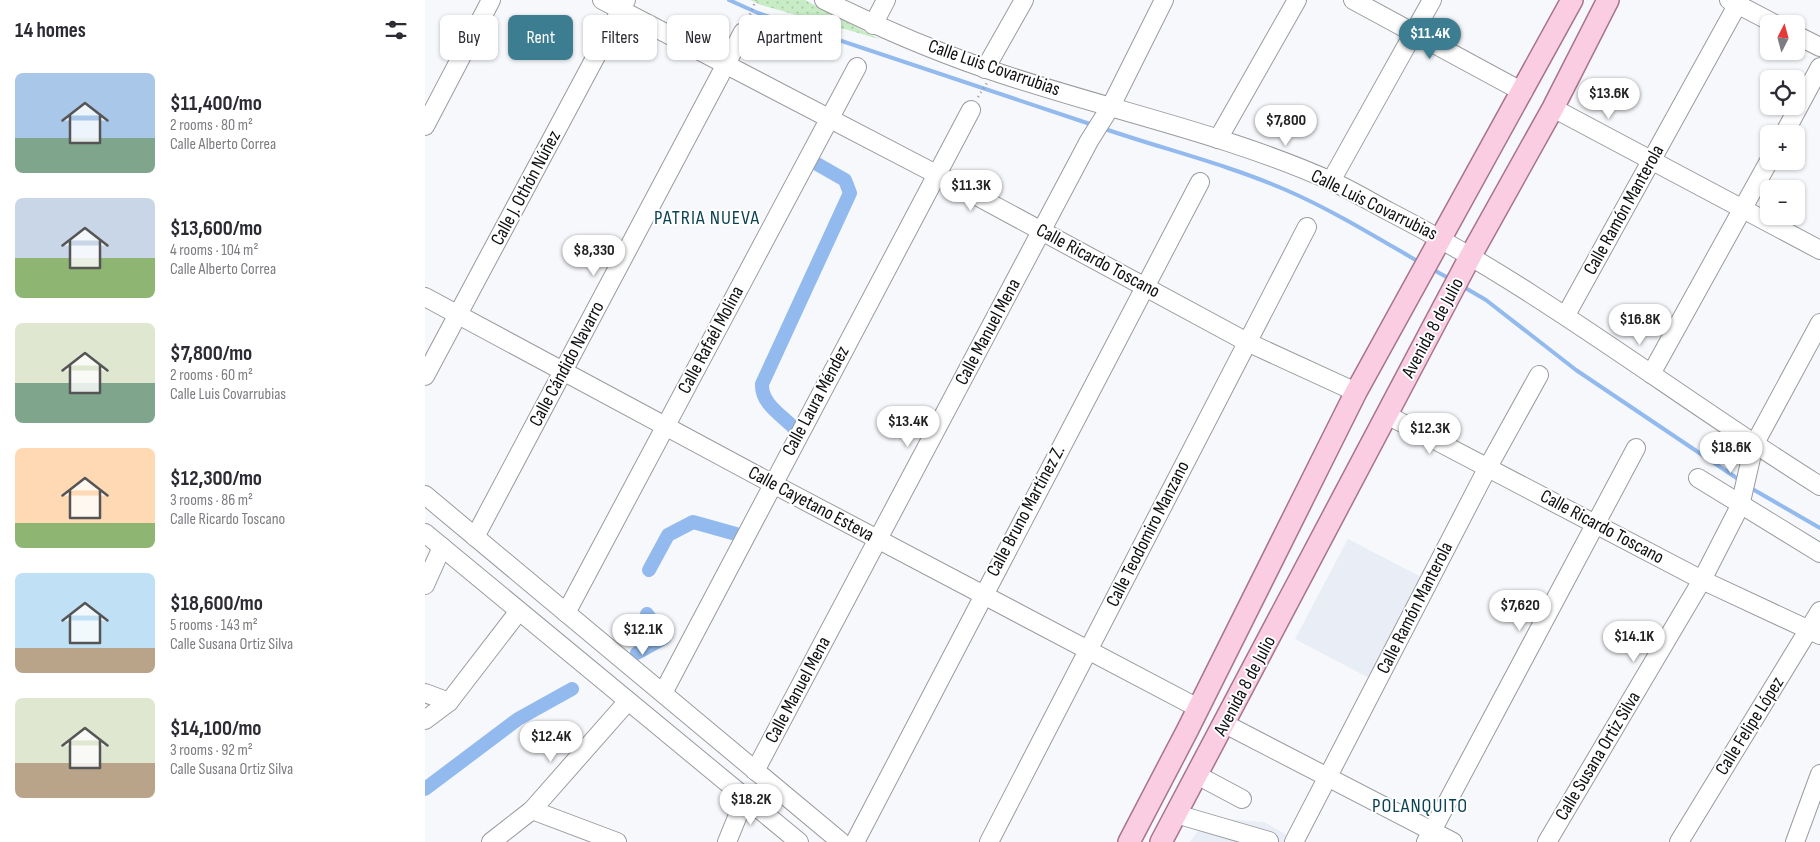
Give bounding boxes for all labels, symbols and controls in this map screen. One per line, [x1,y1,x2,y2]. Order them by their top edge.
chip: Buy [440,15,498,60]
chip: Rent [508,15,573,60]
chip: Filters [583,15,657,60]
chip: New [667,15,729,60]
chip: Apartment [739,15,841,60]
north arrow [1760,15,1805,60]
map controls [1760,15,1805,225]
icon: filters [382,16,410,44]
text: 14 homes [15,18,86,43]
pin: $11.4K [1389,18,1471,60]
text: $11.4K [1410,24,1450,43]
street label: Calle Luis Covarrubias [925,35,1063,101]
button: locate [1760,70,1805,115]
pin: $13.6K [1568,78,1650,120]
text: $13.6K [1589,84,1629,103]
text: $11,400/mo [170,91,262,116]
icon: home [55,93,115,153]
pin: $7,800 [1245,104,1327,147]
text: $7,800 [1266,111,1306,130]
text: 2 rooms · 80 m² [170,116,253,135]
button: + [1760,125,1805,170]
street label: Calle J. Othón Núñez [486,127,566,249]
text: Calle Alberto Correa [170,135,276,154]
street label: Calle Ramón Manterola [1579,141,1669,279]
street label: Calle Luis Covarrubias [1307,164,1441,246]
pin: $11.3K [930,170,1012,212]
text: $11.3K [951,176,991,195]
button: − [1760,180,1805,225]
district label: PATRIA NUEVA [654,206,760,230]
text: $13,600/mo [170,216,262,241]
icon: home [55,218,115,278]
street label: Calle Ricardo Toscano [1032,219,1164,303]
pin: $8,330 [553,234,635,277]
text: 4 rooms · 104 m² [170,241,258,260]
text: $8,330 [573,241,615,260]
text: Calle Alberto Correa [170,260,276,279]
street label: Avenida 8 de Julio [1397,274,1469,383]
street label: Calle Manuel Mena [950,275,1026,389]
street label: Calle Rafaél Molina [673,282,749,398]
street label: Calle Cándido Navarro [524,298,610,430]
pin: $16.8K [1599,304,1681,346]
text: $16.8K [1620,310,1660,329]
text: $7,800/mo [170,341,252,366]
street label: Calle Laura Méndez [777,342,855,460]
icon: home [55,343,115,403]
text: 2 rooms · 60 m² [170,366,253,385]
text: Calle Luis Covarrubias [170,385,286,404]
pin: $13.4K [867,406,949,448]
text: $13.4K [888,412,928,431]
pin: $12.3K [1389,412,1471,455]
text: $12.3K [1410,419,1450,438]
pin: $18.6K [1690,432,1772,474]
text: $18.6K [1711,438,1751,457]
street label: Calle Bruno Martínez Z. [982,441,1070,581]
street label: Calle Teodomiro Manzano [1101,457,1195,611]
street label: Calle Cayetano Esteva [744,461,878,547]
text: $12,300/mo [170,466,262,491]
icon: home [55,468,115,528]
street label: Calle Ricardo Toscano [1536,485,1668,569]
text: 3 rooms · 86 m² [170,491,253,510]
text: Calle Ricardo Toscano [170,510,285,529]
street label: Calle Ramón Manterola [1372,538,1458,678]
pin: $7,620 [1479,590,1561,632]
text: $18,600/mo [170,591,263,616]
icon: home [55,593,115,653]
text: $7,620 [1500,596,1540,615]
pin: $12.1K [602,614,684,656]
text: 5 rooms · 143 m² [170,616,258,635]
text: $12.1K [623,620,663,639]
pin: $14.1K [1593,620,1675,663]
text: $14.1K [1614,627,1654,646]
street label: Avenida 8 de Julio [1209,632,1281,741]
street label: Calle Manuel Mena [760,633,836,747]
text: Calle Susana Ortiz Silva [170,635,293,654]
street label: Calle Felipe López [1711,672,1789,779]
street label: Calle Susana Ortiz Silva [1550,687,1646,825]
text: $14,100/mo [170,716,261,741]
icon: home [55,718,115,778]
pin: $12.4K [510,720,592,763]
text: $12.4K [531,727,571,746]
text: 3 rooms · 92 m² [170,741,253,760]
text: Calle Susana Ortiz Silva [170,760,293,779]
pin: $18.2K [710,784,792,826]
text: $18.2K [731,790,771,809]
district label: POLANQUITO [1372,794,1468,818]

